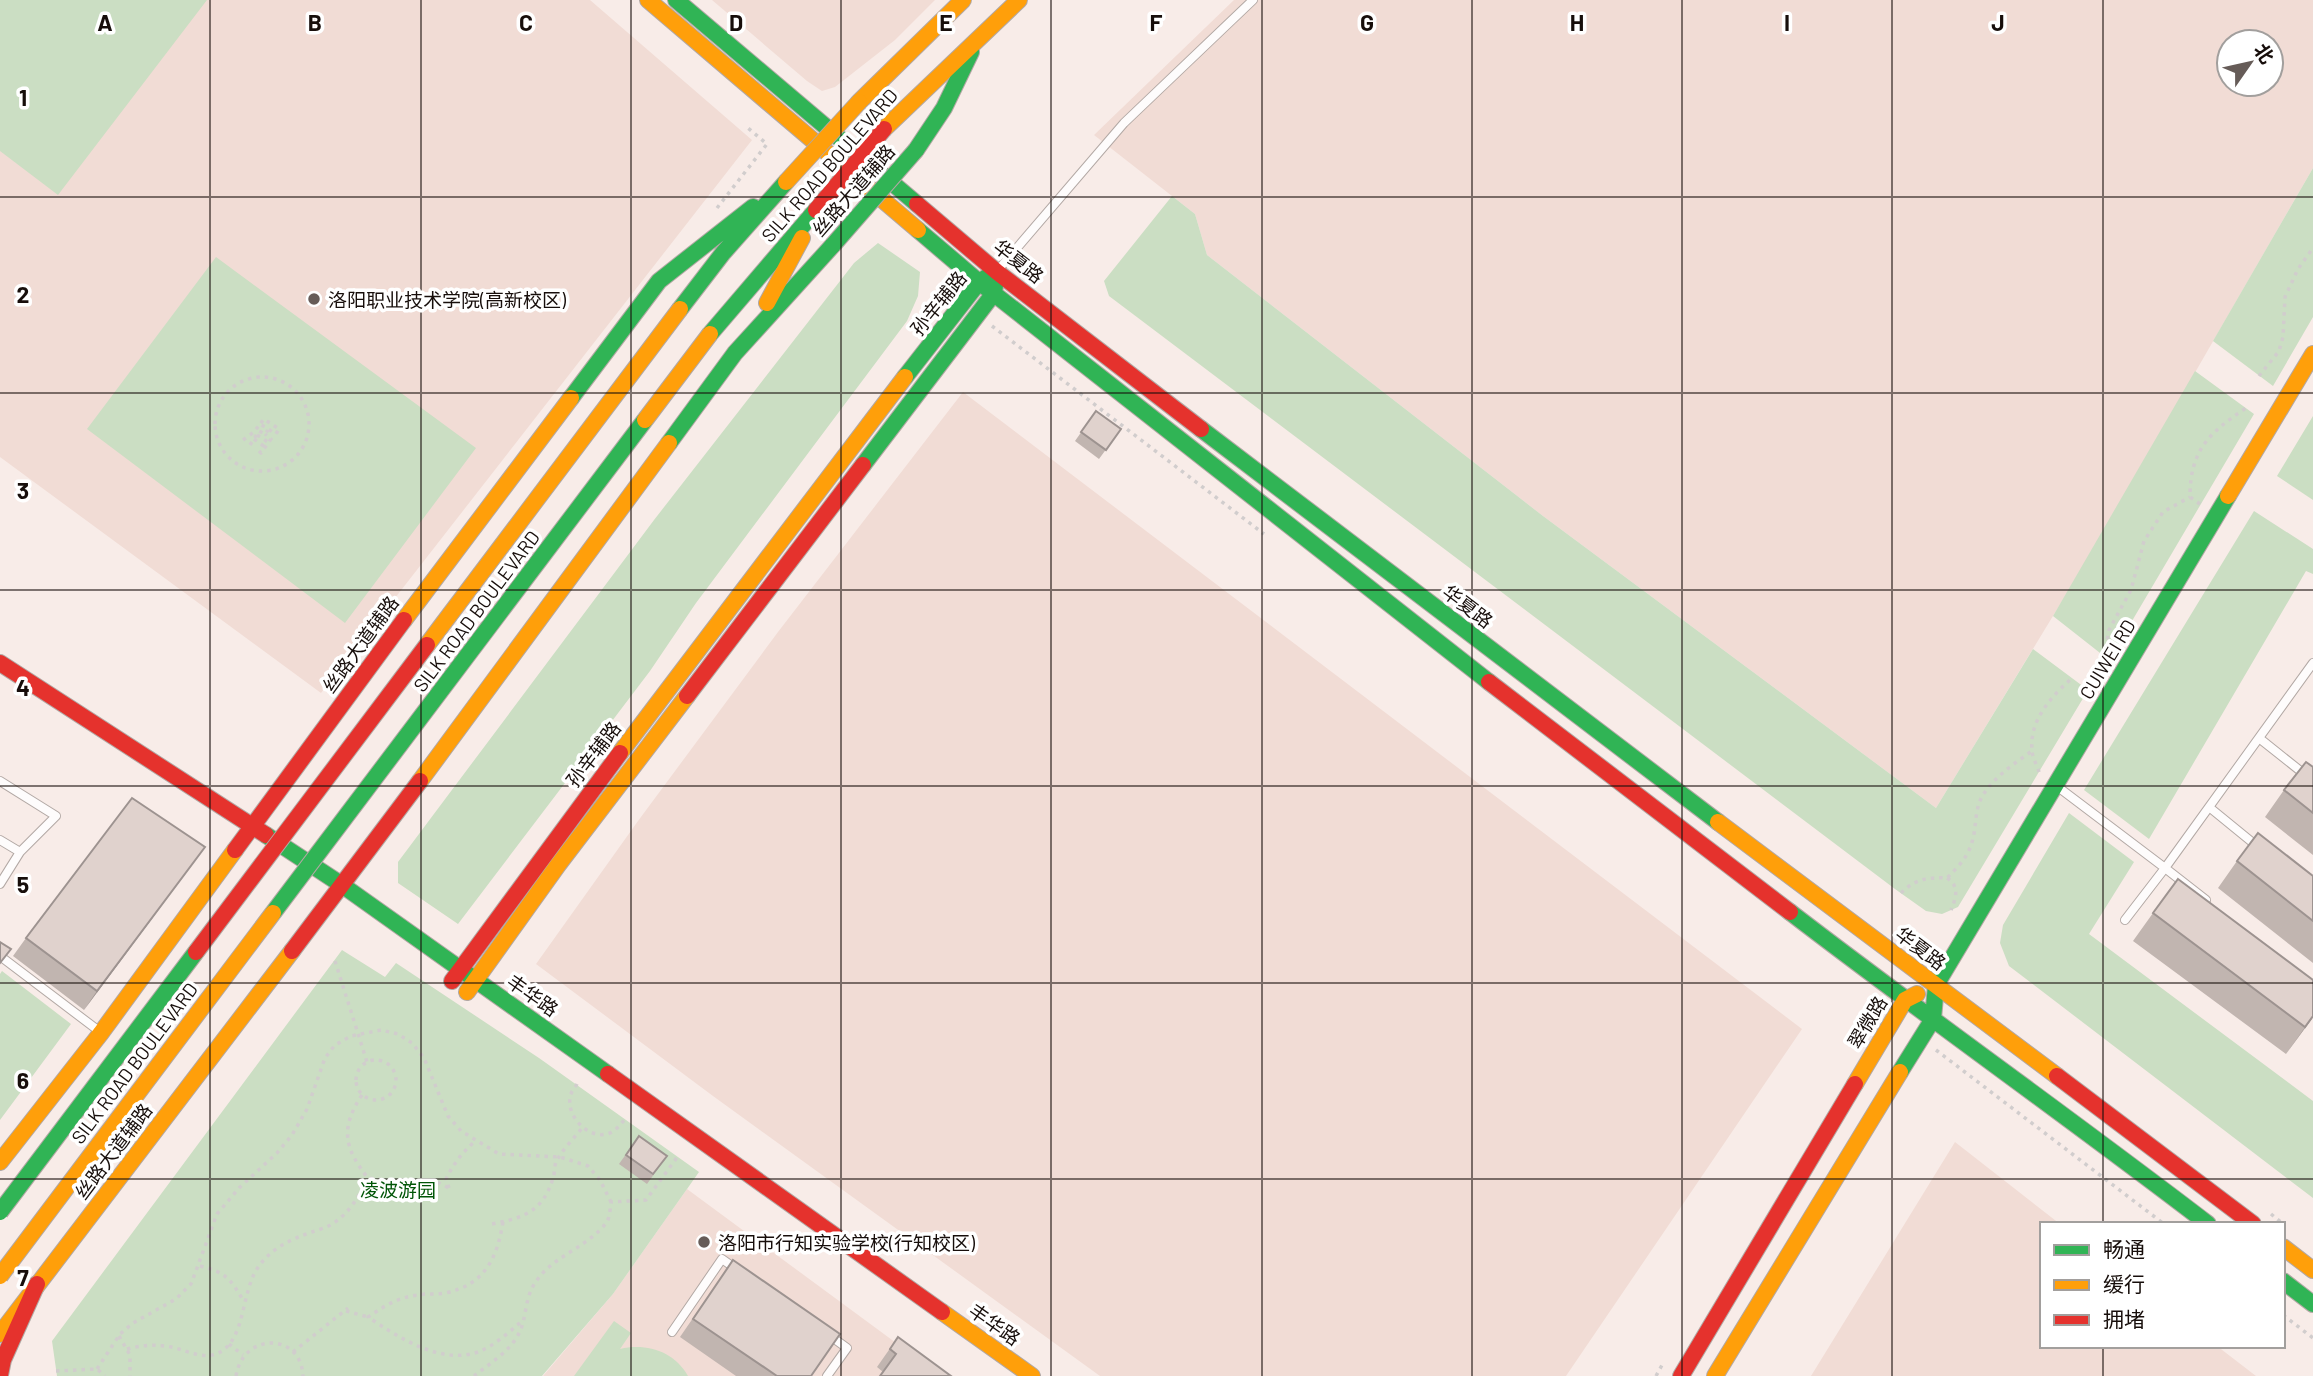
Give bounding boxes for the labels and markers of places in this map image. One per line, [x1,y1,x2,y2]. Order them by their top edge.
place label: 洛阳职业技术学院(高新校区) [328,288,567,311]
marker: 洛阳职业技术学院(高新校区) [306,291,322,307]
place label: 洛阳市行知实验学校(行知校区) [718,1231,976,1254]
marker: 洛阳市行知实验学校(行知校区) [696,1234,712,1250]

